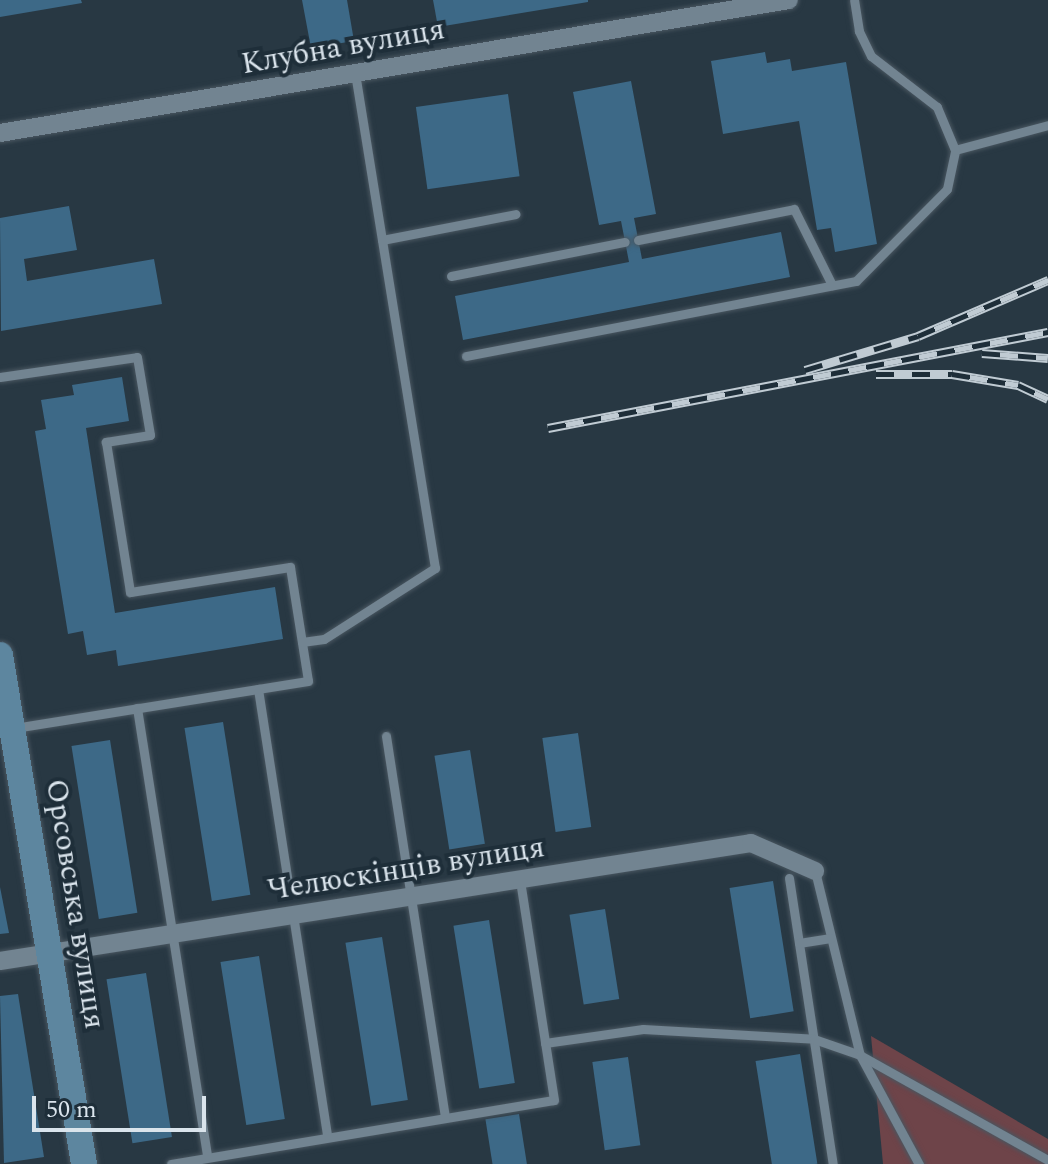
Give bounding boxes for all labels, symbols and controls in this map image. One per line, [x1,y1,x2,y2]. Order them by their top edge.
street label: Клубна вулиця [239,11,447,83]
street label: Орсовська вулиця [37,777,113,1031]
street label: Челюскінців вулиця [265,829,547,909]
scale bar [36,1080,210,1130]
text: 50 m [46,1092,97,1128]

